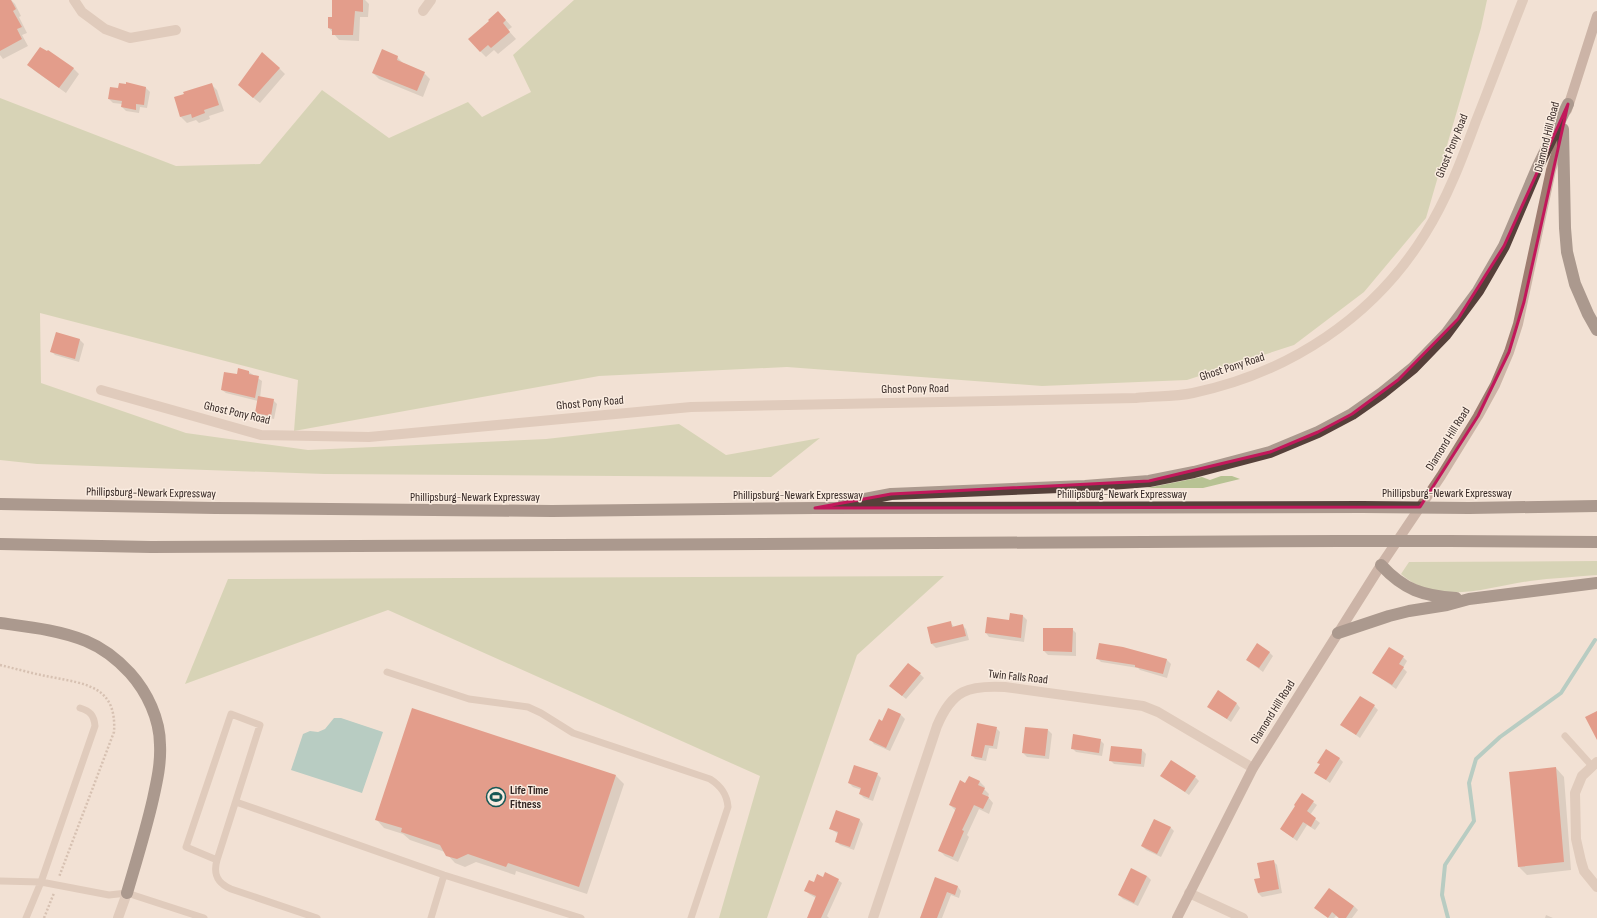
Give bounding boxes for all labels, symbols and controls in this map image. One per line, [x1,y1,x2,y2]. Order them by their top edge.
street label: Diamond Hill Road [1531,100,1563,174]
street label: Ghost Pony Road [1432,112,1472,180]
street label: Ghost Pony Road [1197,349,1267,385]
street label: Ghost Pony Road [881,381,949,397]
street label: Ghost Pony Road [556,393,624,413]
street label: Ghost Pony Road [202,398,272,428]
street label: Diamond Hill Road [1423,404,1473,474]
street label: Phillipsburg-Newark Expressway [86,484,216,502]
street label: Phillipsburg-Newark Expressway [1382,486,1512,501]
street label: Phillipsburg-Newark Expressway [1057,487,1187,502]
street label: Phillipsburg-Newark Expressway [733,488,863,503]
street label: Phillipsburg-Newark Expressway [410,490,540,505]
street label: Twin Falls Road [987,666,1049,688]
street label: Diamond Hill Road [1248,677,1298,747]
place label: Life Time Fitness [510,783,548,812]
sports icon: Life Time Fitness [485,786,507,808]

